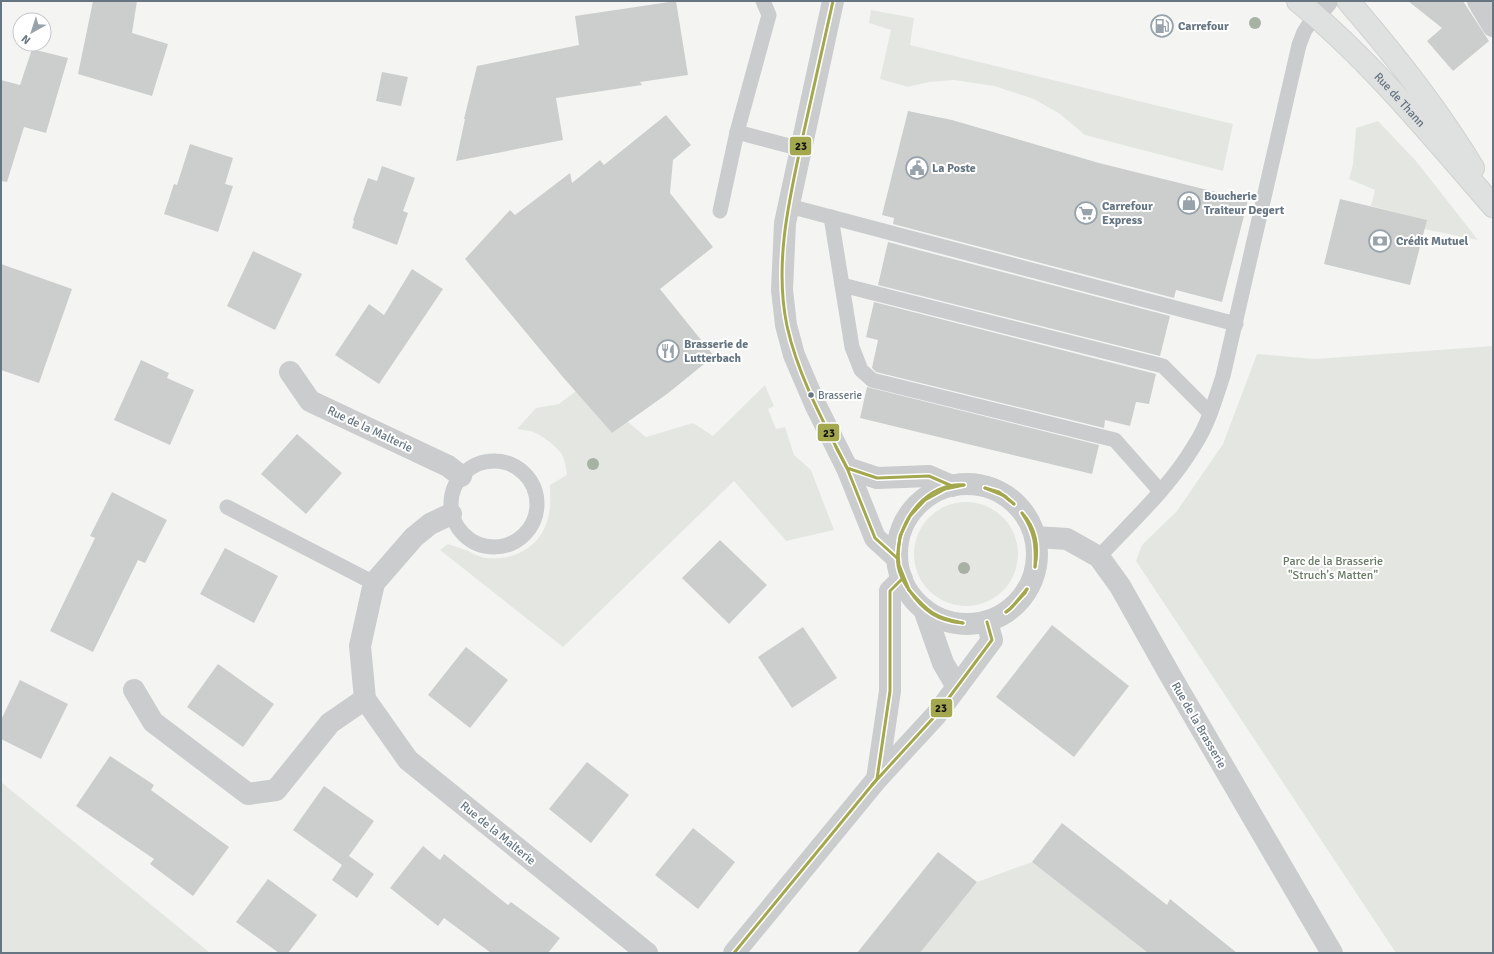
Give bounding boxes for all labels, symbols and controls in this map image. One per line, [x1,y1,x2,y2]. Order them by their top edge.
north arrow [12,12,52,52]
fuel station icon: Carrefour [1149,13,1175,39]
place label: Carrefour [1178,19,1229,34]
text: N [19,32,33,47]
street label: Rue de Thann [1371,70,1428,131]
line badge: 23 [789,136,812,156]
text: 23 [795,140,807,153]
public building icon: La Poste [904,155,930,181]
place label: La Poste [932,161,976,176]
place label: Boucherie Traiteur Degert [1204,189,1285,218]
shop icon: Boucherie Traiteur Degert [1176,190,1202,216]
place label: Carrefour Express [1102,199,1153,228]
supermarket icon: Carrefour Express [1073,200,1099,226]
bank icon: Crédit Mutuel [1367,228,1393,254]
place label: Crédit Mutuel [1396,234,1469,249]
place label: Brasserie de Lutterbach [684,337,748,366]
restaurant icon: Brasserie de Lutterbach [655,338,681,364]
place label: Brasserie [818,389,862,402]
marker: Brasserie [806,390,816,400]
street label: Rue de la Malterie [325,403,415,456]
line badge: 23 [817,423,840,442]
text: 23 [823,427,835,440]
park label: Parc de la Brasserie "Struch's Matten" [1283,554,1383,583]
street label: Rue de la Brasserie [1168,679,1229,771]
line badge: 23 [930,698,953,718]
text: 23 [935,702,947,715]
street label: Rue de la Malterie [457,798,538,868]

